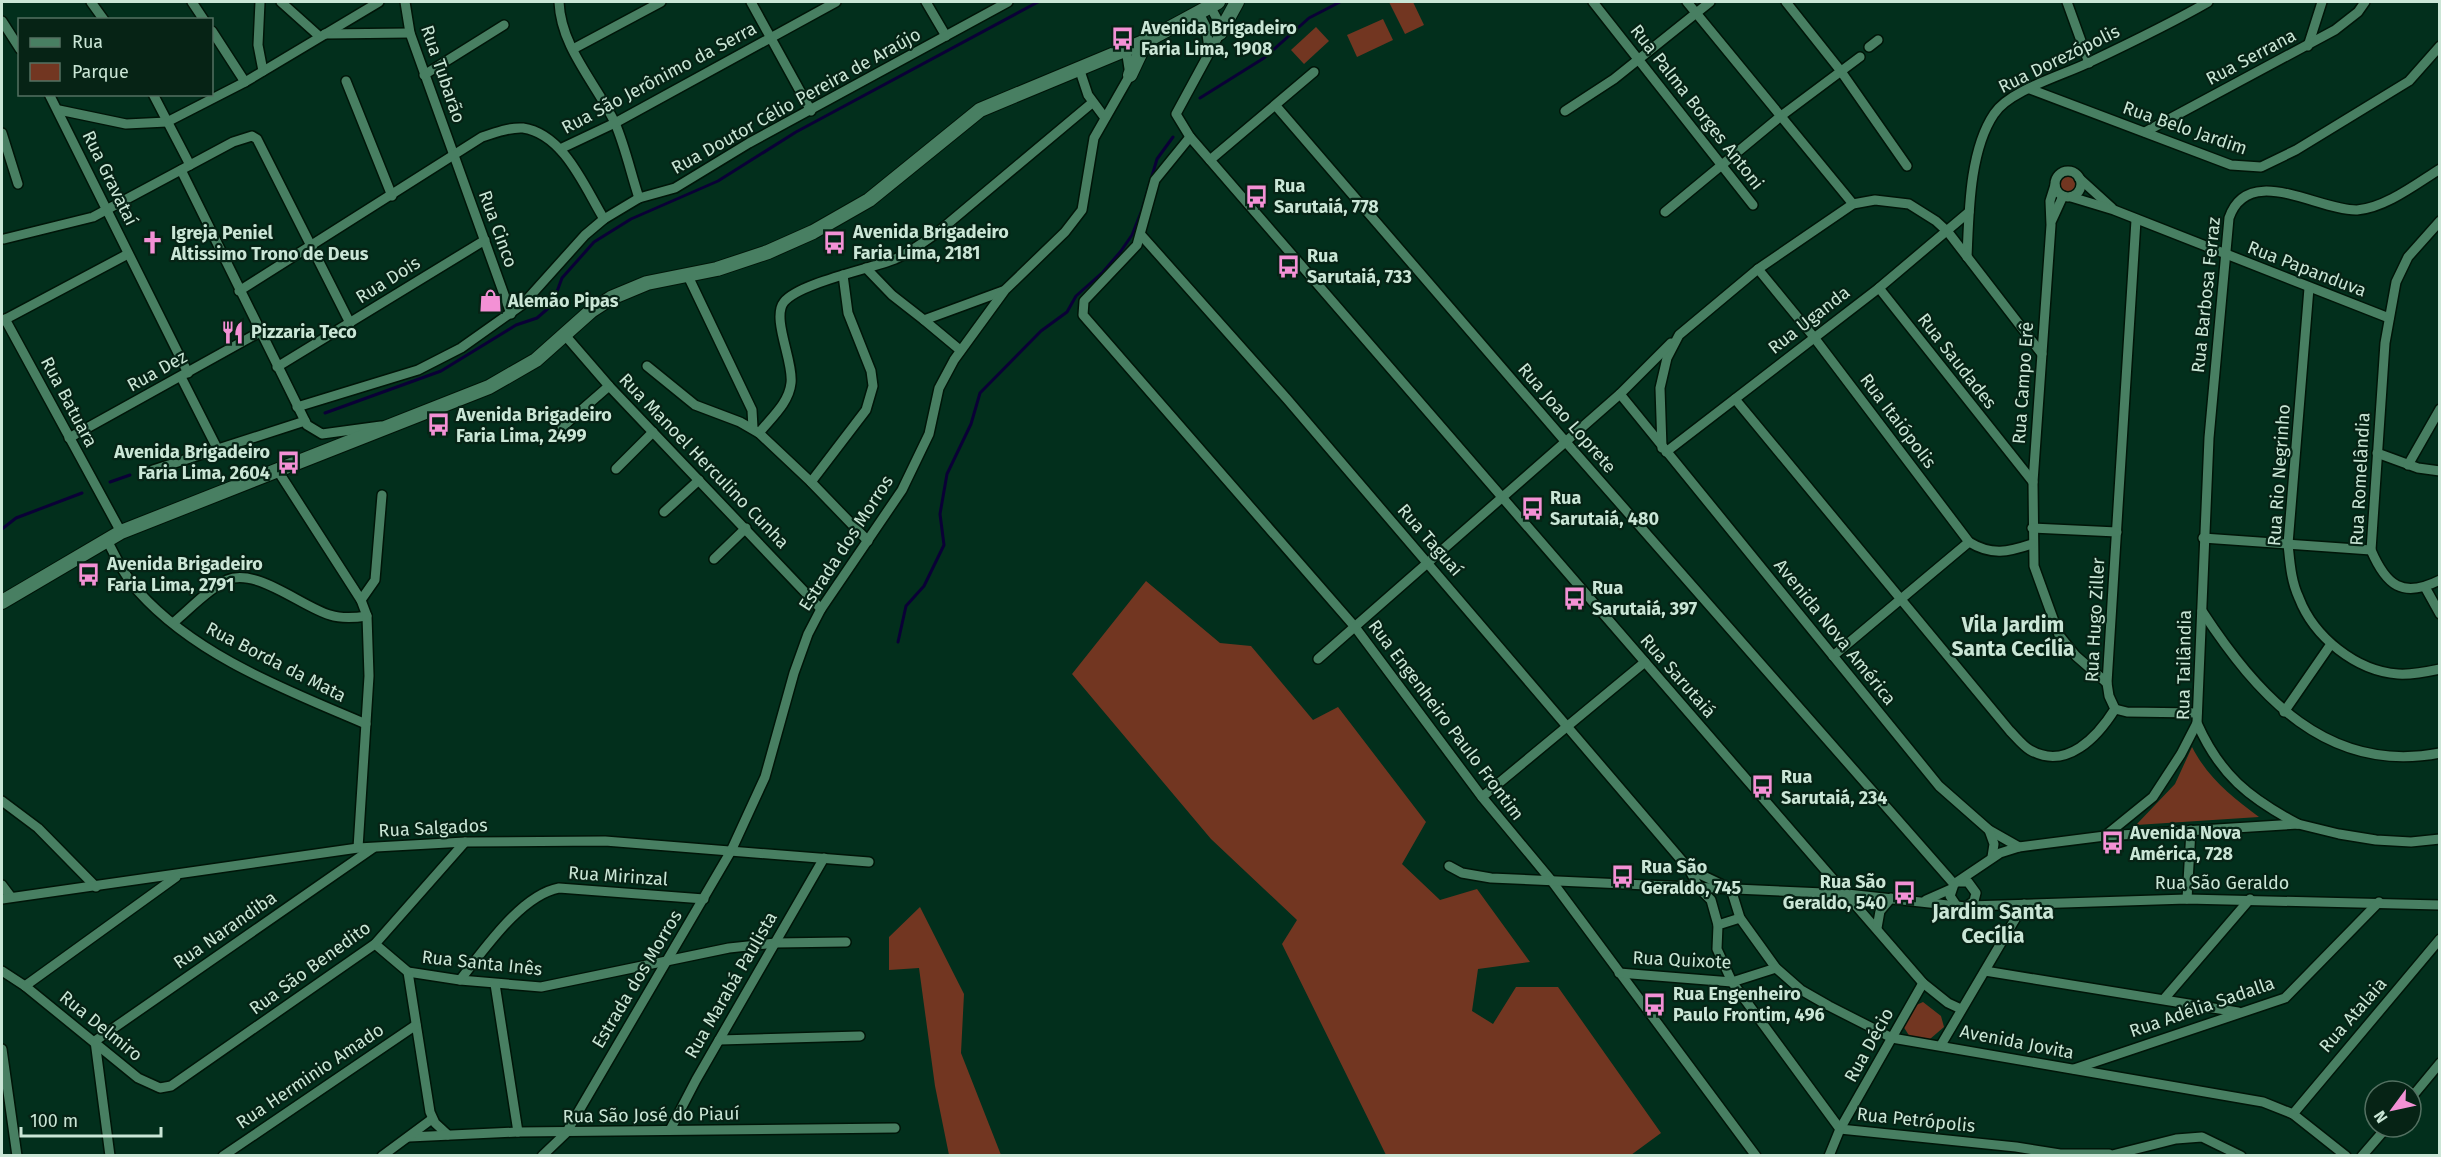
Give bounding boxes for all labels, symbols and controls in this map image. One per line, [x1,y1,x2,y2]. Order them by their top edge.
street label: Rua São Jerônimo da Serra [558,17,760,139]
place label: Avenida Brigadeiro Faria Lima, 1908 [1140,17,1297,60]
legend [18,18,213,96]
street label: Rua Palma Borges Antoni [1626,20,1768,194]
street label: Rua Dorezópolis [1995,20,2123,98]
street label: Rua Tubarão [416,22,470,126]
street label: Rua Doutor Célio Pereira de Araújo [667,23,925,179]
street label: Rua Serrana [2202,24,2300,90]
bus stop icon: Avenida Brigadeiro Faria Lima, 1908 [1110,25,1136,51]
text: Rua [72,31,103,53]
text: Parque [72,61,129,83]
street label: Rua Belo Jardim [2120,96,2250,160]
street label: Rua Gravataí [78,127,142,229]
place label: Rua Sarutaiá, 778 [1274,175,1379,218]
bus stop icon: Rua Sarutaiá, 778 [1243,183,1269,209]
street label: Rua Cinco [474,187,522,271]
street label: Rua Barbosa Ferraz [2187,216,2225,374]
place label: Avenida Brigadeiro Faria Lima, 2181 [852,221,1009,264]
place label: Igreja Peniel Altissimo Trono de Deus [170,222,369,265]
bus stop icon: Avenida Brigadeiro Faria Lima, 2181 [822,229,848,255]
church icon: Igreja Peniel Altissimo Trono de Deus [140,230,166,256]
street label: Rua Papanduva [2244,236,2370,302]
place label: Rua Sarutaiá, 733 [1307,245,1412,288]
street label: Rua Dois [352,252,424,308]
bus stop icon: Rua Sarutaiá, 733 [1276,253,1302,279]
street label: Rua Uganda [1764,281,1854,359]
shop icon: Alemão Pipas [477,288,503,314]
place label: Alemão Pipas [507,290,619,312]
street label: Rua Saudades [1913,309,2001,413]
restaurant icon: Pizzaria Teco [220,319,246,345]
place label: Pizzaria Teco [251,321,357,343]
street label: Rua Campo Erê [2008,321,2038,445]
street label: Rua Dez [123,346,191,396]
street label: Rua Batuara [36,353,102,451]
street label: Rua Joao Loprete [1513,358,1621,478]
street label: Rua Manoel Herculino Cunha [614,369,794,553]
street label: Rua Itaiópolis [1855,369,1941,473]
street label: Rua Rio Negrinho [2263,403,2295,547]
place label: Avenida Brigadeiro Faria Lima, 2499 [455,404,612,447]
bus stop icon: Avenida Brigadeiro Faria Lima, 2499 [425,412,451,438]
street label: Rua Romelândia [2346,412,2374,546]
place label: Avenida Brigadeiro Faria Lima, 2604 [113,441,270,484]
bus stop icon: Avenida Brigadeiro Faria Lima, 2604 [275,449,301,475]
street label: Estrada dos Morros [794,471,898,615]
place label: Rua Sarutaiá, 480 [1550,487,1659,530]
bus stop icon: Rua Sarutaiá, 480 [1519,495,1545,521]
street label: Rua Taguaí [1393,499,1467,581]
place label: Avenida Brigadeiro Faria Lima, 2791 [106,553,263,596]
street label: Avenida Nova América [1769,555,1901,709]
street label: Rua Hugo Ziller [2081,557,2109,683]
bus stop icon: Avenida Brigadeiro Faria Lima, 2791 [76,561,102,587]
place label: Rua Sarutaiá, 397 [1592,577,1698,620]
bus stop icon: Rua Sarutaiá, 397 [1561,585,1587,611]
street label: Rua Tailândia [2172,610,2196,720]
district label: Vila Jardim Santa Cecília [1951,612,2075,662]
street label: Rua Engenheiro Paulo Frontim [1363,615,1529,825]
street label: Rua Borda da Mata [202,617,350,707]
street label: Rua Sarutaiá [1636,630,1720,722]
place label: Rua Sarutaiá, 234 [1781,766,1888,809]
bus stop icon: Rua Sarutaiá, 234 [1750,774,1776,800]
street label: Rua Salgados [378,814,488,842]
place label: Avenida Nova América, 728 [2129,822,2241,865]
bus stop icon: Avenida Nova América, 728 [2099,830,2125,856]
place label: Rua São Geraldo, 745 [1641,856,1741,899]
street label: Rua Mirinzal [567,862,669,890]
bus stop icon: Rua São Geraldo, 745 [1610,864,1636,890]
place label: Rua São Geraldo, 540 [1783,871,1886,914]
street label: Rua São Geraldo [2155,872,2289,894]
bus stop icon: Rua São Geraldo, 540 [1891,879,1917,905]
street label: Rua Narandiba [169,886,281,974]
district label: Jardim Santa Cecília [1931,899,2054,949]
street label: Estrada dos Morros [587,906,687,1052]
street label: Rua Marabá Paulista [680,908,782,1062]
street label: Rua São Benedito [245,917,375,1019]
street label: Rua Santa Inês [421,946,543,980]
street label: Rua Quixote [1632,946,1732,974]
street label: Rua Adélia Sadalla [2127,972,2277,1042]
street label: Rua Atalaia [2314,973,2392,1057]
place label: Rua Engenheiro Paulo Frontim, 496 [1673,983,1825,1026]
street label: Rua Delmiro [55,986,147,1066]
bus stop icon: Rua Engenheiro Paulo Frontim, 496 [1642,991,1668,1017]
street label: Rua Décio [1840,1004,1898,1086]
street label: Rua Herminio Amado [232,1018,388,1134]
street label: Avenida Jovita [1958,1020,2076,1064]
north arrow [2363,1079,2423,1139]
scale bar [21,1100,160,1138]
street label: Rua São José do Piauí [562,1102,740,1128]
street label: Rua Petrópolis [1856,1103,1976,1137]
text: N [2370,1107,2392,1127]
text: 100 m [30,1110,78,1132]

